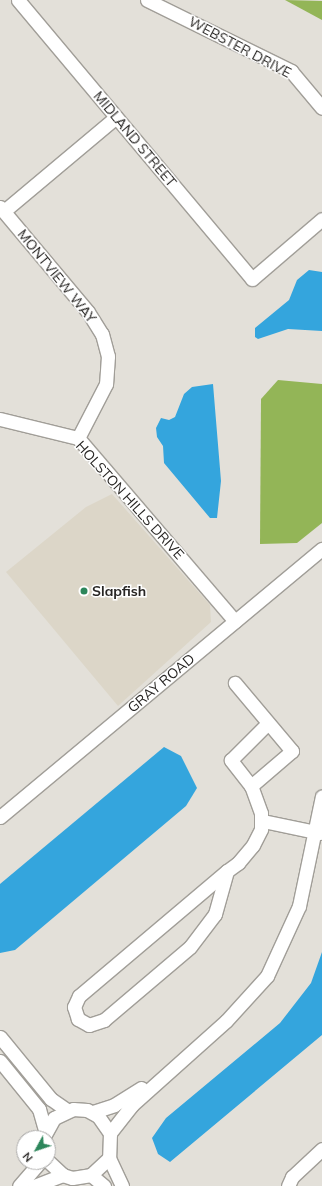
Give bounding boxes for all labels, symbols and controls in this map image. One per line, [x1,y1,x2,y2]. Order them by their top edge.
street label: WEBSTER DRIVE [186,13,294,81]
street label: MIDLAND STREET [90,88,180,190]
street label: MONTVIEW WAY [14,226,100,326]
street label: HOLSTON HILLS DRIVE [72,437,188,563]
place label: Slapfish [92,583,146,599]
marker: Slapfish [79,586,89,596]
street label: GRAY ROAD [124,650,198,716]
north arrow [16,1130,56,1170]
text: N [20,1149,36,1165]

